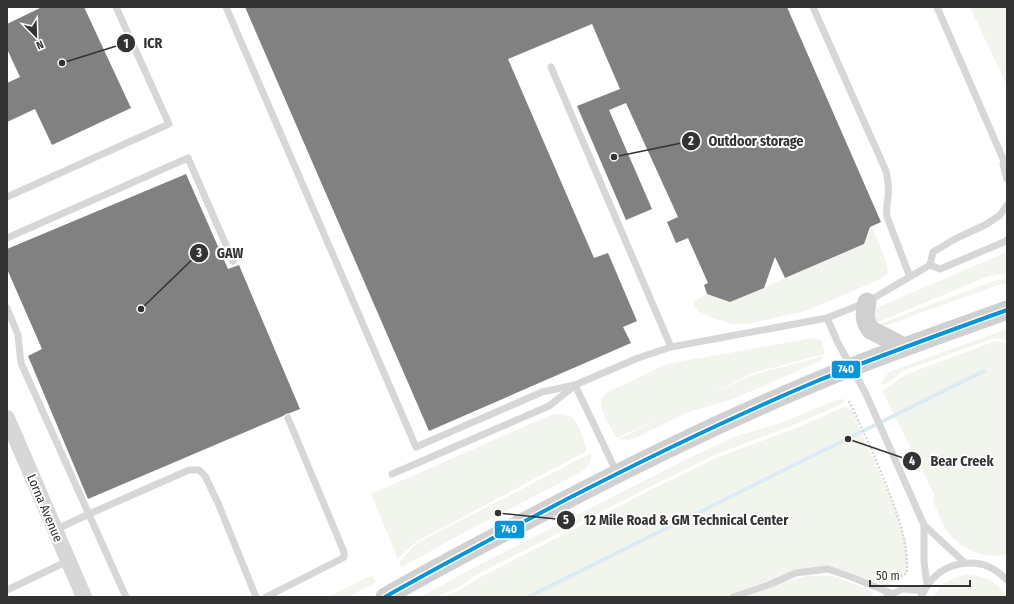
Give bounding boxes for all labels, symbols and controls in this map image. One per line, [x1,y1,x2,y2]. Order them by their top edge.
north arrow [16,16,56,56]
callout: ICR [116,30,171,56]
text: ICR [144,35,163,52]
text: N [34,37,45,52]
text: 1 [123,37,129,51]
callout: Outdoor storage [681,128,812,154]
text: Outdoor storage [709,133,803,150]
text: 2 [687,134,694,148]
callout: GAW [189,240,252,266]
text: GAW [217,245,244,262]
text: 3 [195,246,202,260]
line badge: 740 [831,360,861,379]
text: 740 [838,363,854,376]
callout: Bear Creek [902,448,1001,474]
text: Bear Creek [930,453,994,470]
text: 4 [909,454,915,468]
street label: Lorna Avenue [24,472,66,544]
callout: 12 Mile Road & GM Technical Center [556,507,797,533]
text: 12 Mile Road & GM Technical Center [584,512,789,529]
text: 5 [563,513,569,527]
line badge: 740 [494,520,525,539]
text: 740 [501,523,517,536]
scale bar [870,562,970,588]
text: 50 m [876,569,900,583]

